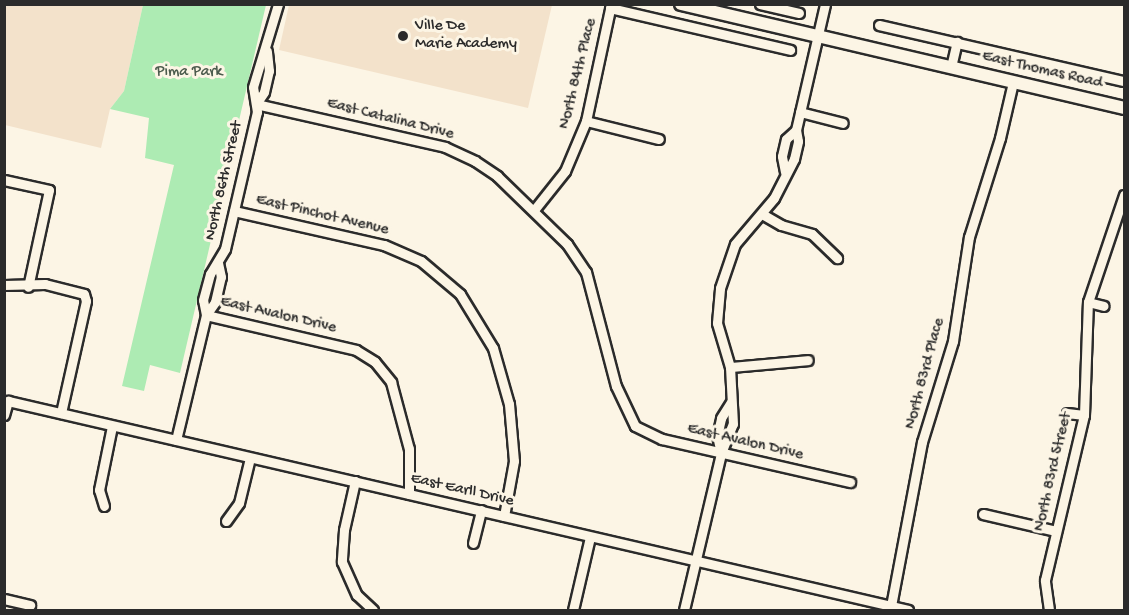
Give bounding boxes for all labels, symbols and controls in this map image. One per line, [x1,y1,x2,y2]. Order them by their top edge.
place label: Ville De Marie Academy [415,17,517,55]
street label: North 84th Place [556,17,602,131]
marker: Ville De Marie Academy [396,29,410,43]
street label: East Thomas Road [980,48,1104,94]
park label: Pima Park [156,63,222,83]
street label: East Catalina Drive [325,95,455,145]
street label: North 86th Street [202,120,248,242]
street label: East Pinchot Avenue [254,191,390,241]
street label: East Avalon Drive [218,293,338,339]
street label: North 83rd Place [902,316,950,432]
street label: North 83rd Street [1031,410,1077,534]
street label: East Avalon Drive [685,420,805,466]
street label: East Earll Drive [409,470,515,512]

